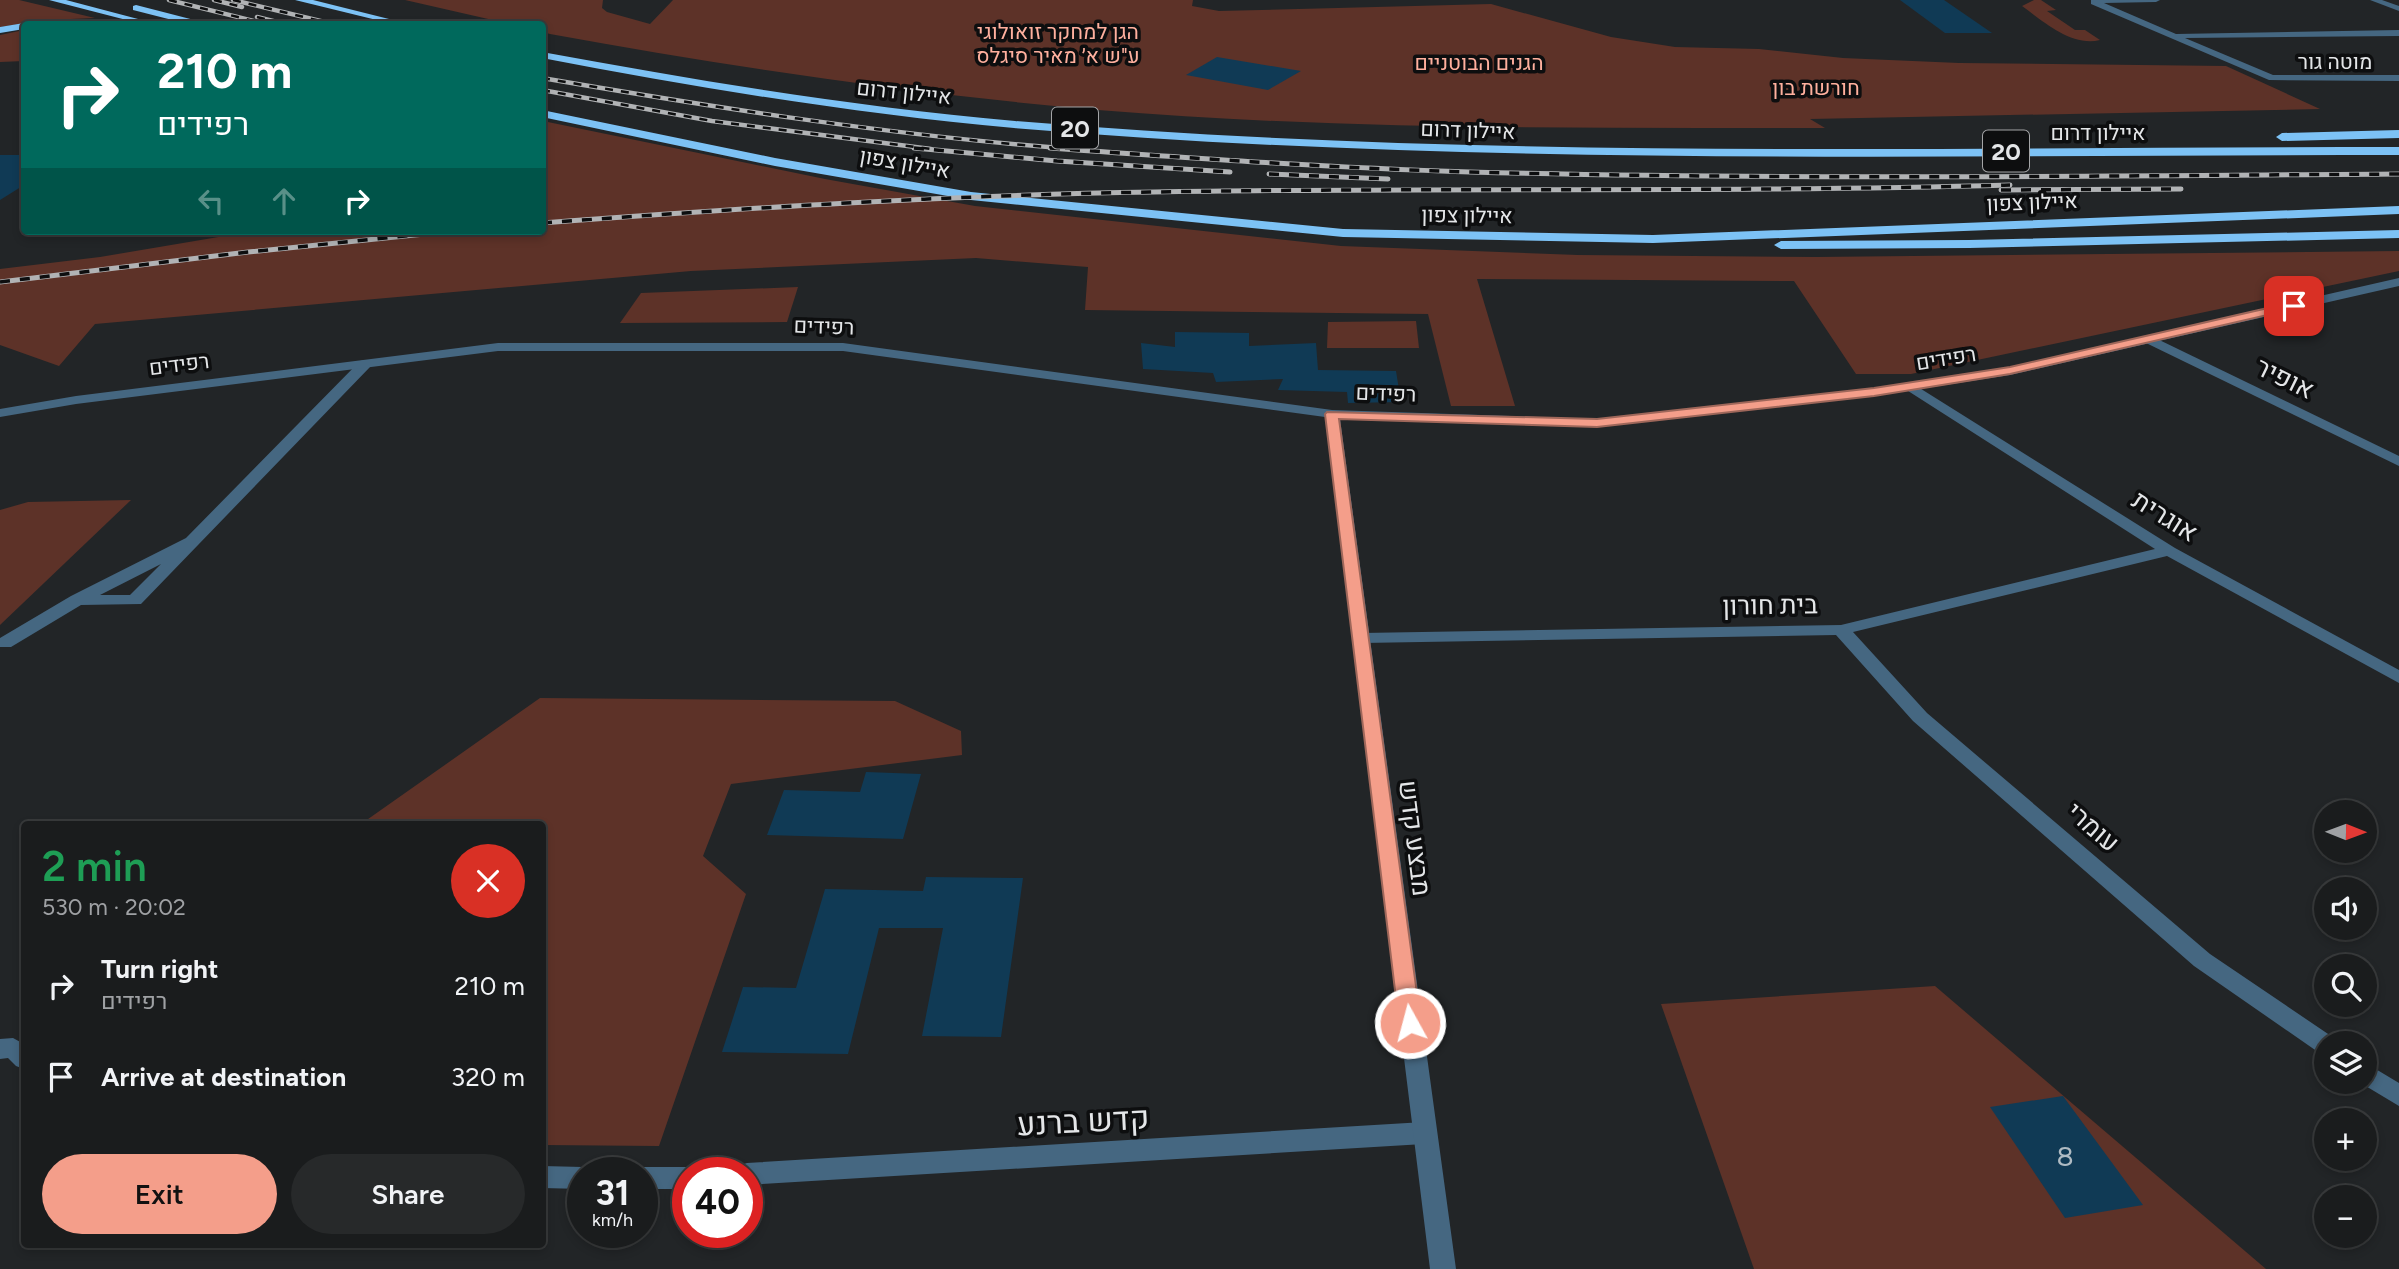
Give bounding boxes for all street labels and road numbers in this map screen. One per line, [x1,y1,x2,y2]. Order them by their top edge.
street label: מוטה גור [2298,49,2372,74]
street label: איילון דרום [855,75,953,109]
road number: 20 [1052,107,1098,148]
street label: איילון דרום [1420,116,1516,144]
street label: איילון דרום [2050,120,2146,145]
road number: 20 [1983,131,2029,172]
street label: איילון צפון [858,143,952,183]
street label: איילון צפון [1986,188,2078,216]
street label: איילון צפון [1421,202,1513,228]
street label: רפידים [793,312,855,340]
street label: רפידים [1914,341,1978,375]
street label: רפידים [147,348,211,380]
street label: אופיר [2250,350,2320,406]
street label: רפידים [1355,379,1417,407]
street label: אוגרית [2126,484,2204,548]
street label: בית חורון [1722,588,1818,622]
street label: מבצע קדש [1392,778,1438,898]
street label: עומרי [2060,795,2126,859]
street label: קדש ברנע [1016,1099,1150,1143]

